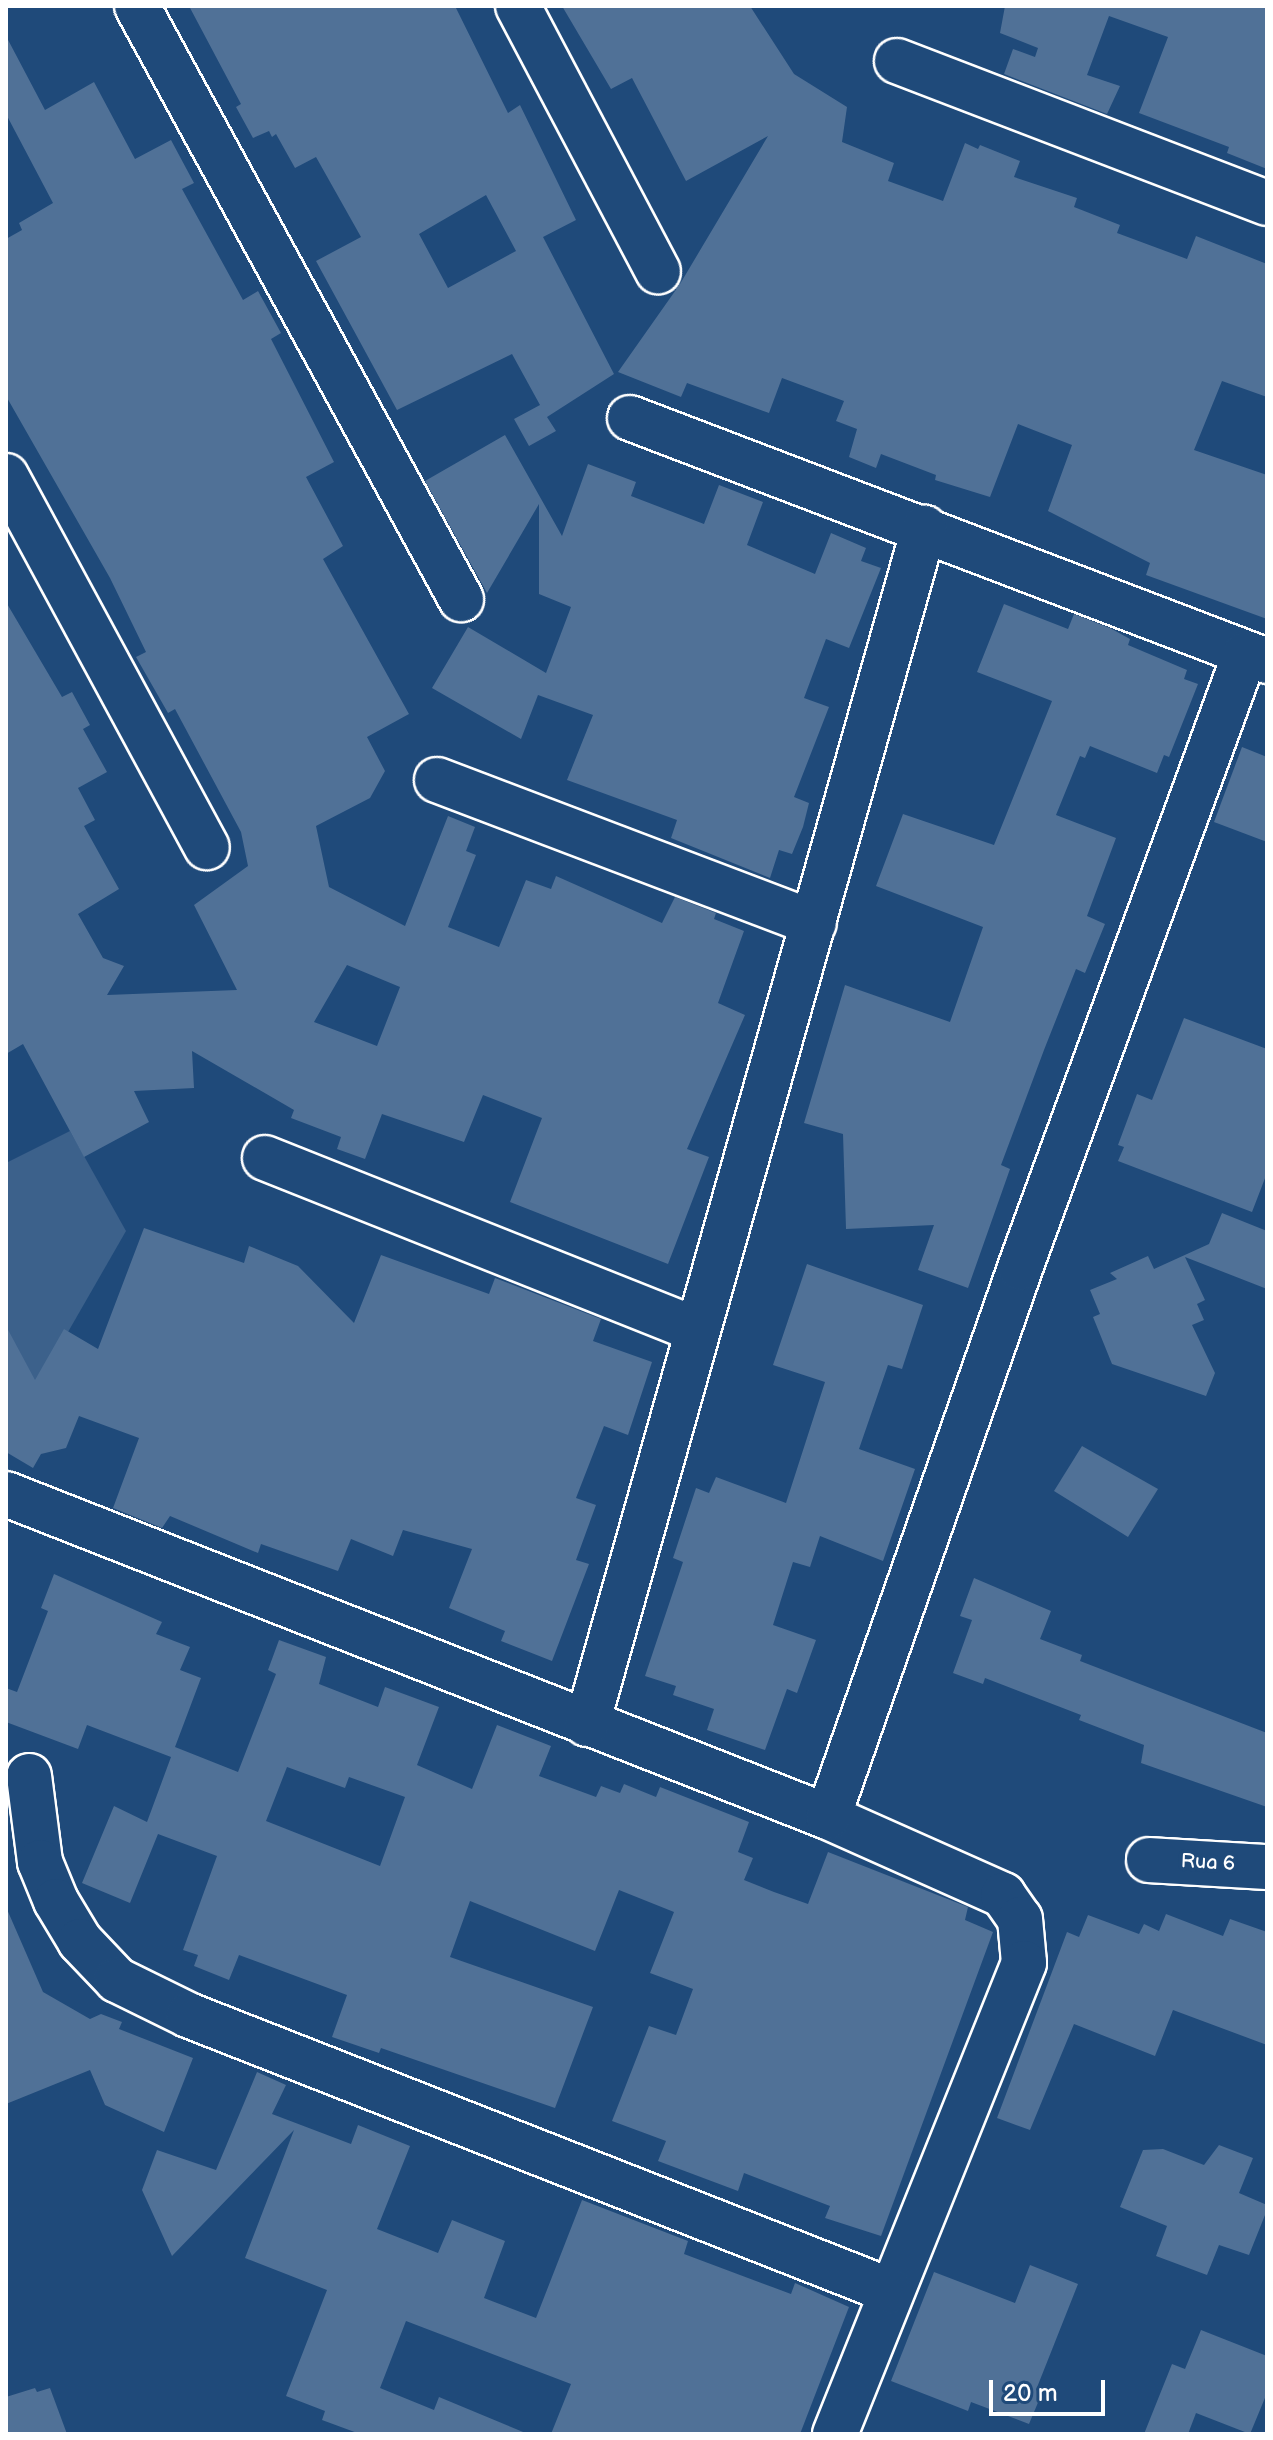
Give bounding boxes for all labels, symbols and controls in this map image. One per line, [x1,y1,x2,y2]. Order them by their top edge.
street label: Rua 6 [1180,1850,1236,1876]
scale bar [993,2364,1109,2414]
text: 20 m [1003,2379,1058,2408]

